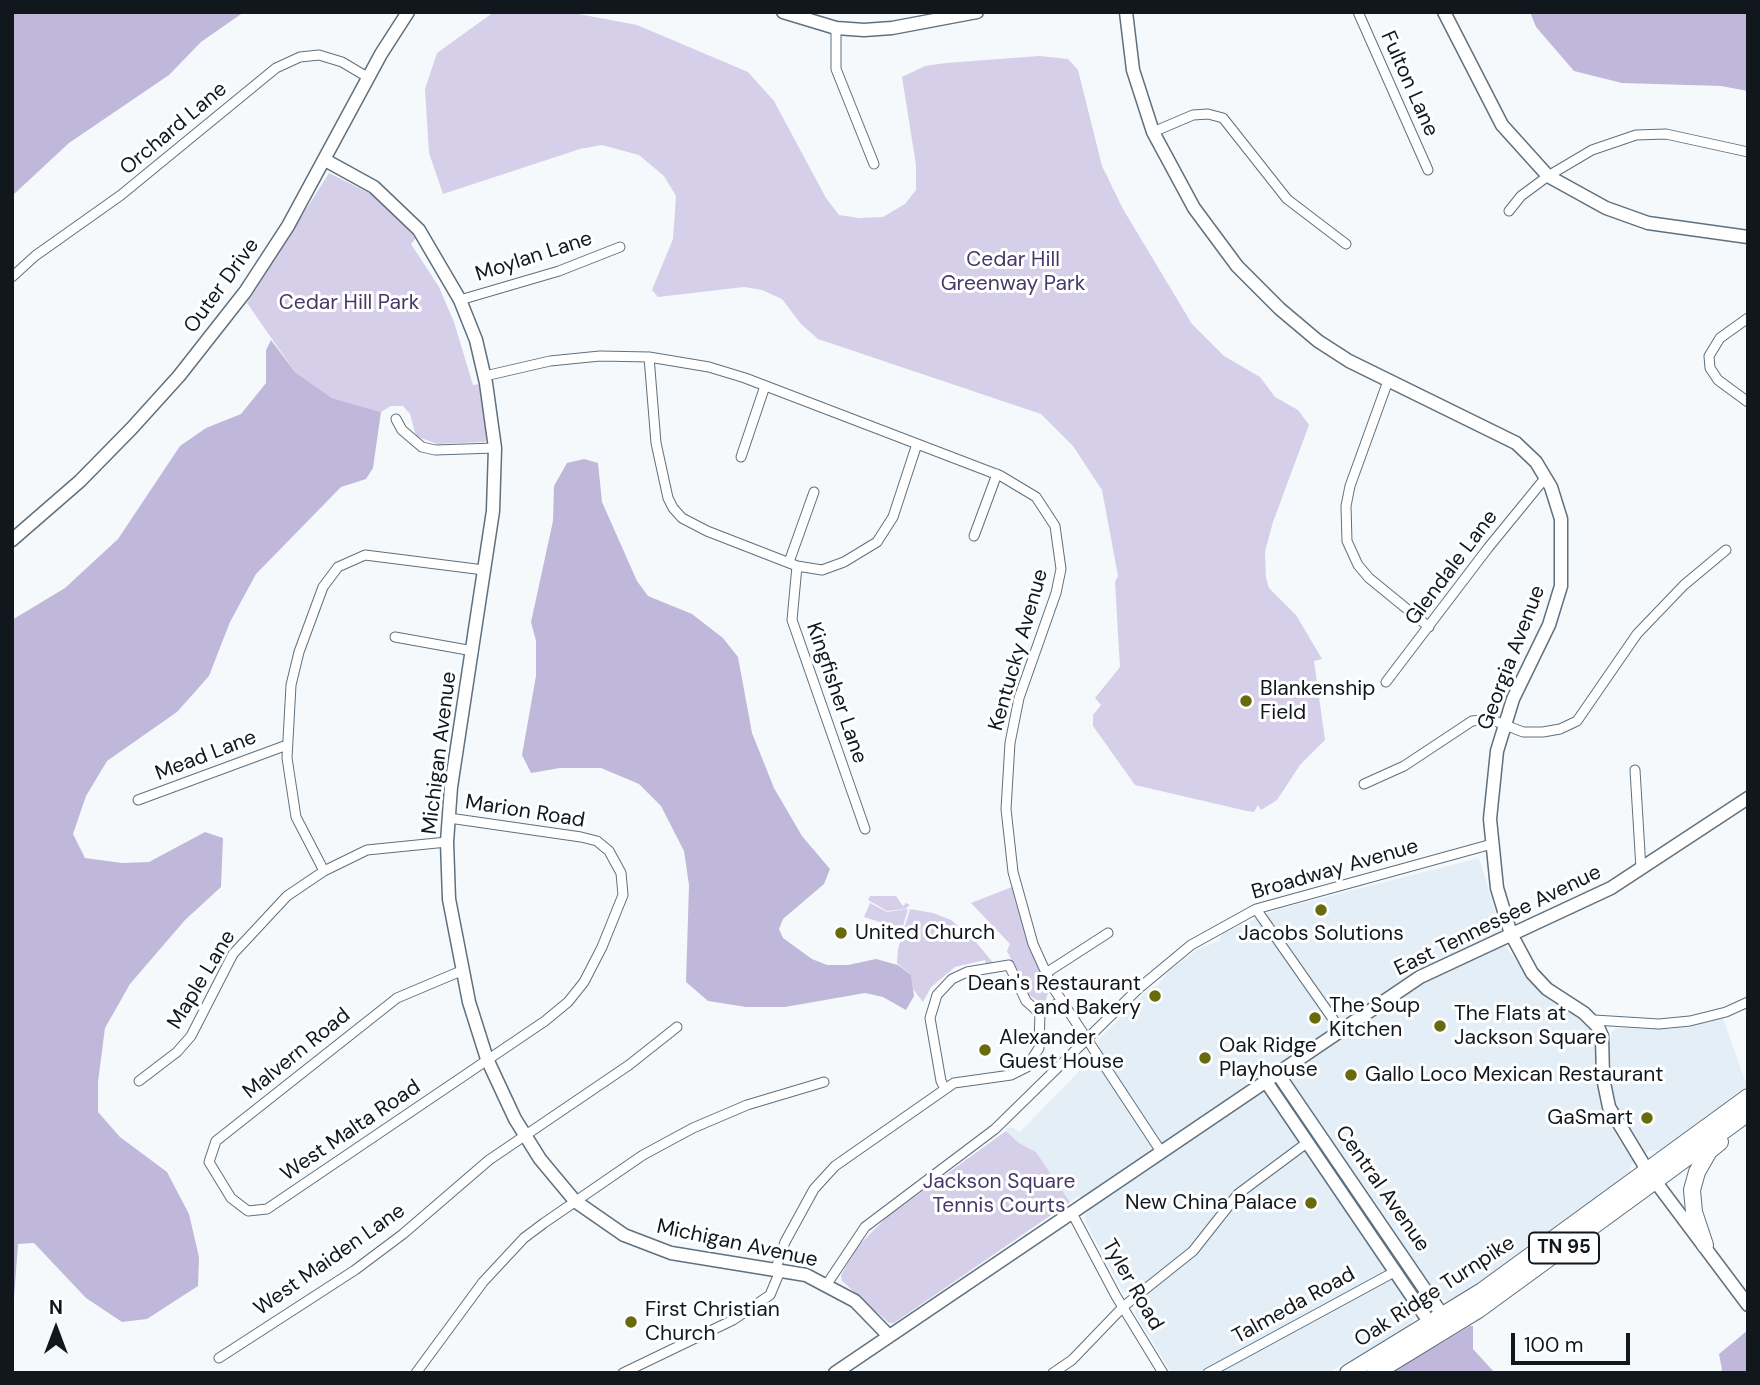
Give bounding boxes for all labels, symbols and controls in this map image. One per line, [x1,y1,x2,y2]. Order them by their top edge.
street label: Fulton Lane [1375,28,1443,140]
street label: Orchard Lane [115,77,233,181]
street label: Moylan Lane [472,226,596,288]
street label: Outer Drive [179,234,265,338]
park label: Cedar Hill Greenway Park [941,247,1085,297]
park label: Cedar Hill Park [279,290,419,316]
street label: Glendale Lane [1400,505,1504,631]
street label: Kentucky Avenue [984,566,1054,734]
street label: Georgia Avenue [1473,582,1551,734]
street label: Kingfisher Lane [800,619,872,767]
street label: Michigan Avenue [418,670,462,836]
place label: Blankenship Field [1260,676,1375,726]
marker: Blankenship Field [1238,693,1254,709]
street label: Mead Lane [152,725,260,787]
street label: Marion Road [463,790,587,834]
street label: Broadway Avenue [1249,834,1421,906]
street label: East Tennessee Avenue [1390,860,1606,982]
marker: Jacobs Solutions [1313,902,1329,918]
place label: United Church [855,920,995,946]
place label: Jacobs Solutions [1238,921,1404,947]
marker: United Church [833,925,849,941]
street label: Maple Lane [163,926,241,1034]
place label: Dean's Restaurant and Bakery [968,971,1141,1021]
marker: Dean's Restaurant and Bakery [1147,988,1163,1004]
place label: The Soup Kitchen [1329,993,1420,1043]
place label: The Flats at Jackson Square [1454,1001,1607,1051]
street label: Malvern Road [238,1003,356,1105]
marker: The Soup Kitchen [1307,1010,1323,1026]
marker: The Flats at Jackson Square [1432,1018,1448,1034]
place label: Alexander Guest House [999,1025,1124,1075]
place label: Oak Ridge Playhouse [1219,1033,1318,1083]
marker: Alexander Guest House [977,1042,993,1058]
marker: Oak Ridge Playhouse [1197,1050,1213,1066]
place label: Gallo Loco Mexican Restaurant [1365,1062,1664,1088]
marker: Gallo Loco Mexican Restaurant [1343,1067,1359,1083]
street label: West Malta Road [276,1075,426,1187]
place label: GaSmart [1547,1105,1633,1131]
marker: GaSmart [1639,1110,1655,1126]
street label: Central Avenue [1329,1121,1435,1257]
park label: Jackson Square Tennis Courts [923,1169,1075,1219]
place label: New China Palace [1125,1190,1297,1216]
marker: New China Palace [1303,1195,1319,1211]
street label: West Maiden Lane [250,1199,410,1321]
street label: Michigan Avenue [654,1215,820,1273]
street label: Oak Ridge Turnpike [1350,1231,1520,1353]
road number: TN 95 [1529,1232,1599,1264]
street label: Tyler Road [1096,1235,1168,1335]
street label: Talmeda Road [1228,1262,1360,1350]
north arrow [21,1294,91,1364]
text: N [49,1295,63,1320]
place label: First Christian Church [645,1297,780,1347]
marker: First Christian Church [623,1314,639,1330]
scale bar [1515,1318,1634,1362]
text: 100 m [1524,1331,1584,1359]

